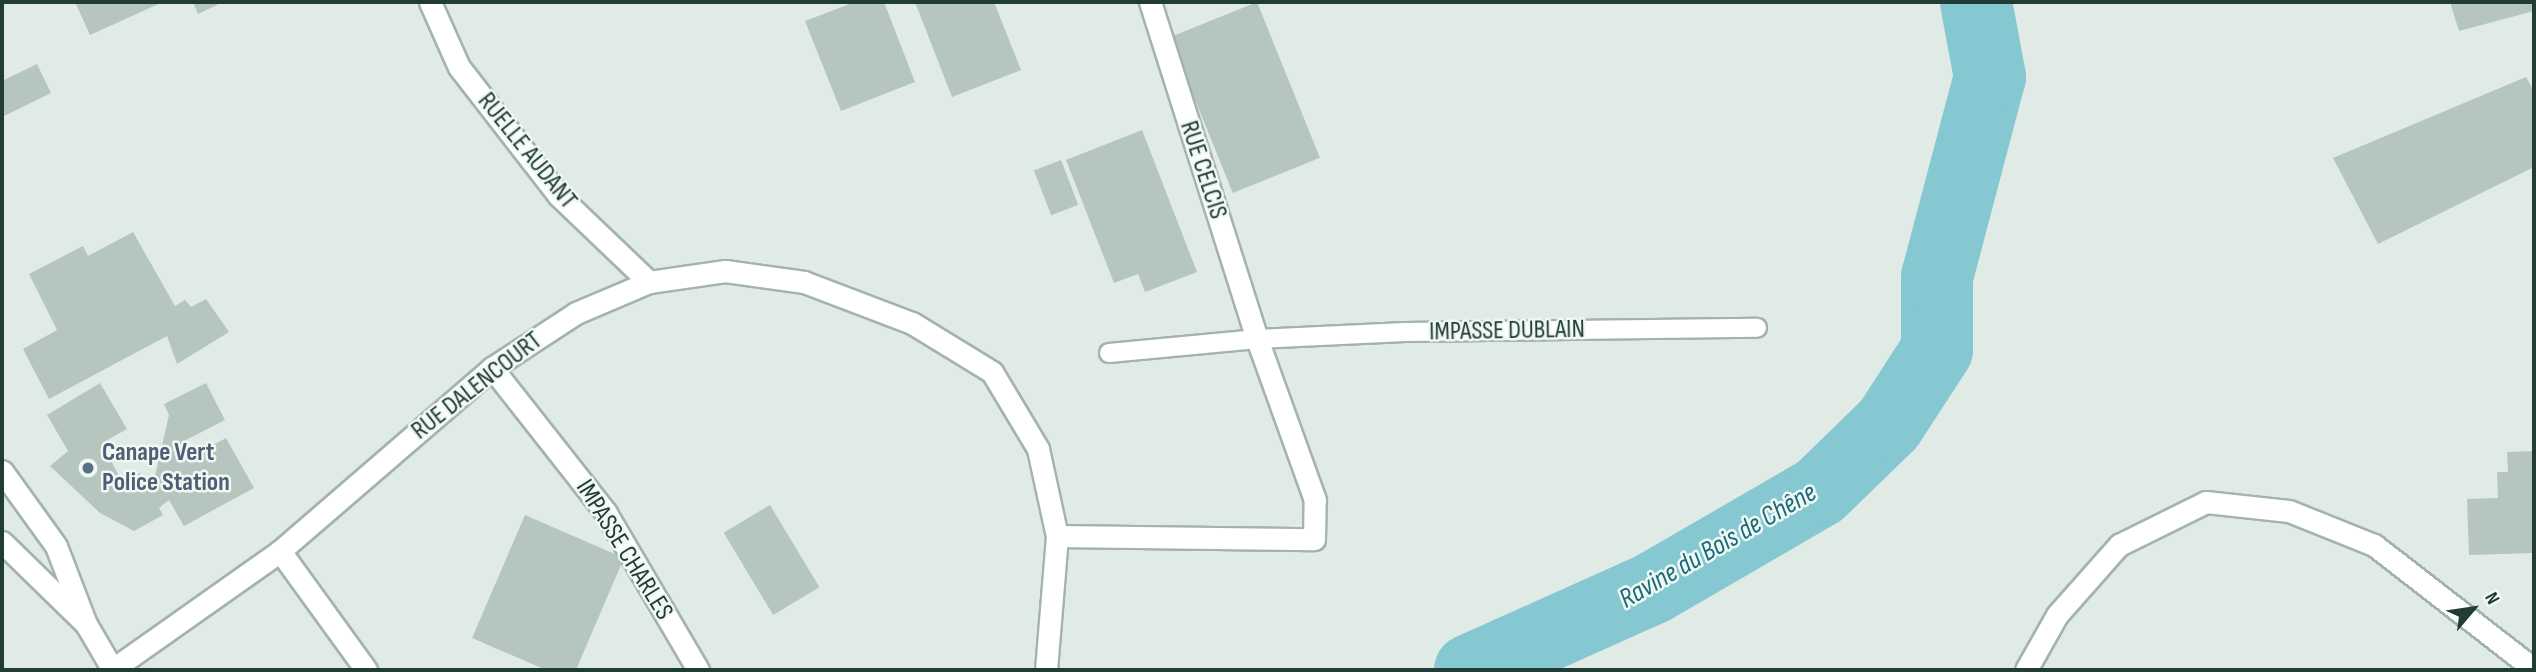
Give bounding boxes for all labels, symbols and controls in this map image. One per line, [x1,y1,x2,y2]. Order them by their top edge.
street label: RUELLE AUDANT [471,86,583,216]
street label: RUE CELCIS [1173,117,1233,223]
street label: IMPASSE DUBLAIN [1429,314,1585,348]
street label: RUE DALENCOURT [406,325,548,447]
place label: Canape Vert Police Station [102,437,230,498]
marker: Canape Vert Police Station [80,460,96,476]
street label: IMPASSE CHARLES [569,474,679,626]
water label: Ravine du Bois de Chêne [1613,476,1823,616]
north arrow [2438,574,2508,644]
text: N [2479,589,2504,609]

